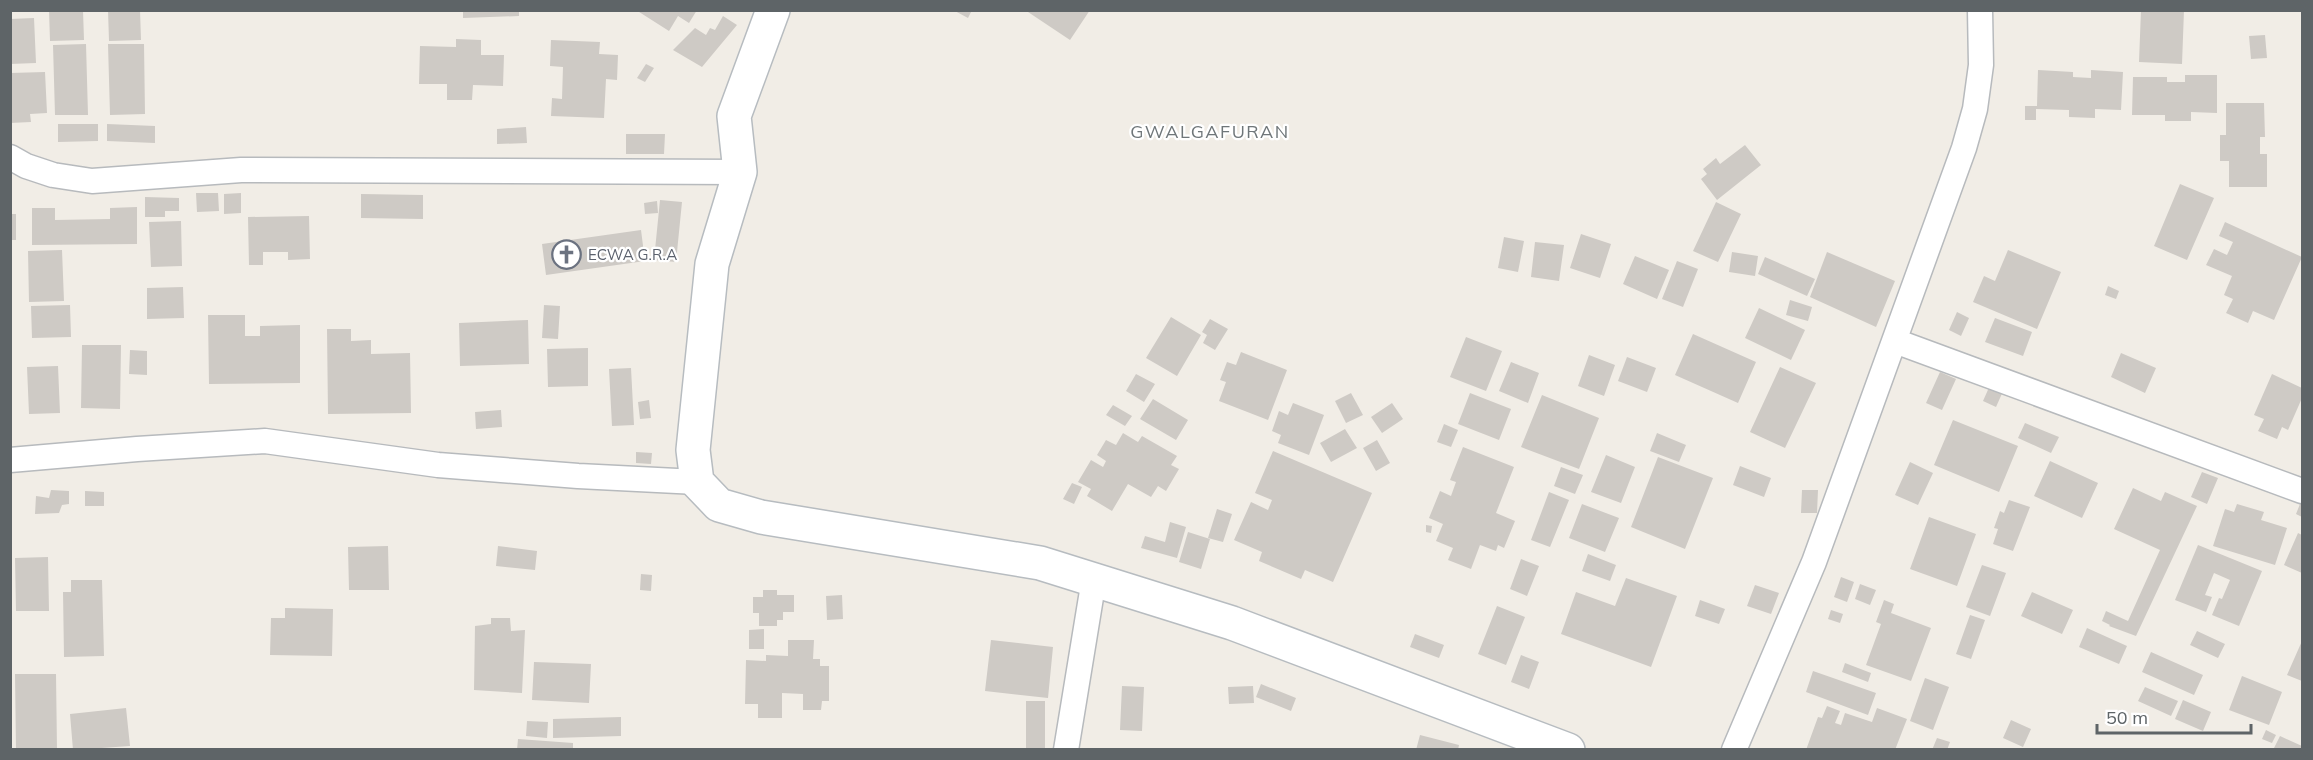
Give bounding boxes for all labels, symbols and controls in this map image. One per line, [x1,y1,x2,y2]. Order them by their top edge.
district label: GWALGAFURAN [1130,120,1290,143]
church icon: ECWA G.R.A [551,238,583,270]
place label: ECWA G.R.A [588,245,677,264]
scale bar [2097,697,2252,735]
text: 50 m [2106,706,2148,729]

